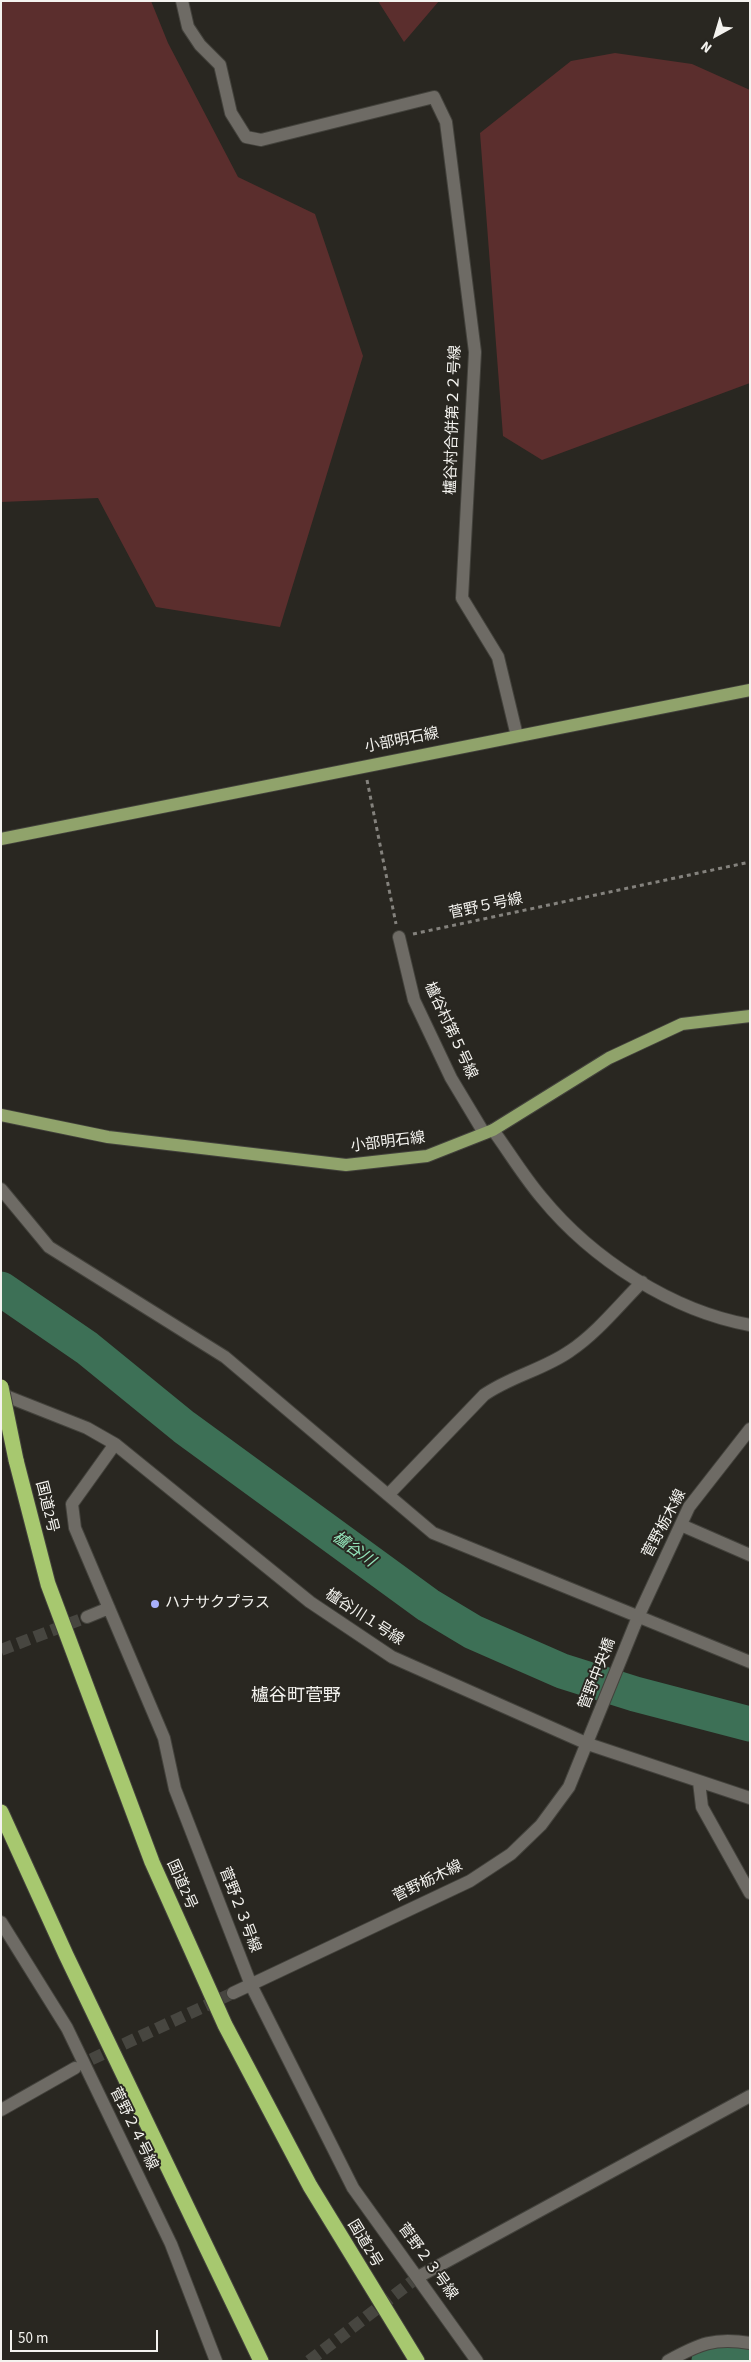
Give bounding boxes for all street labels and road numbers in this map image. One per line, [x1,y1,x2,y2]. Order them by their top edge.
street label: 櫨谷村合併第２２号線 [442,345,466,495]
street label: 小部明石線 [363,725,441,757]
street label: 菅野５号線 [447,890,525,924]
street label: 櫨谷村第５号線 [420,980,480,1082]
street label: 小部明石線 [350,1129,426,1157]
street label: 国道2号 [31,1479,61,1535]
street label: 菅野栃木線 [639,1487,691,1561]
street label: 櫨谷川１号線 [321,1586,407,1650]
street label: 管野中央橋 [576,1636,620,1712]
street label: 国道2号 [162,1857,200,1913]
street label: 菅野栃木線 [390,1857,466,1907]
street label: 菅野２３号線 [214,1865,264,1955]
street label: 菅野２４号線 [105,2085,161,2173]
street label: 国道2号 [343,2217,385,2271]
street label: 菅野２３号線 [393,2220,461,2304]

